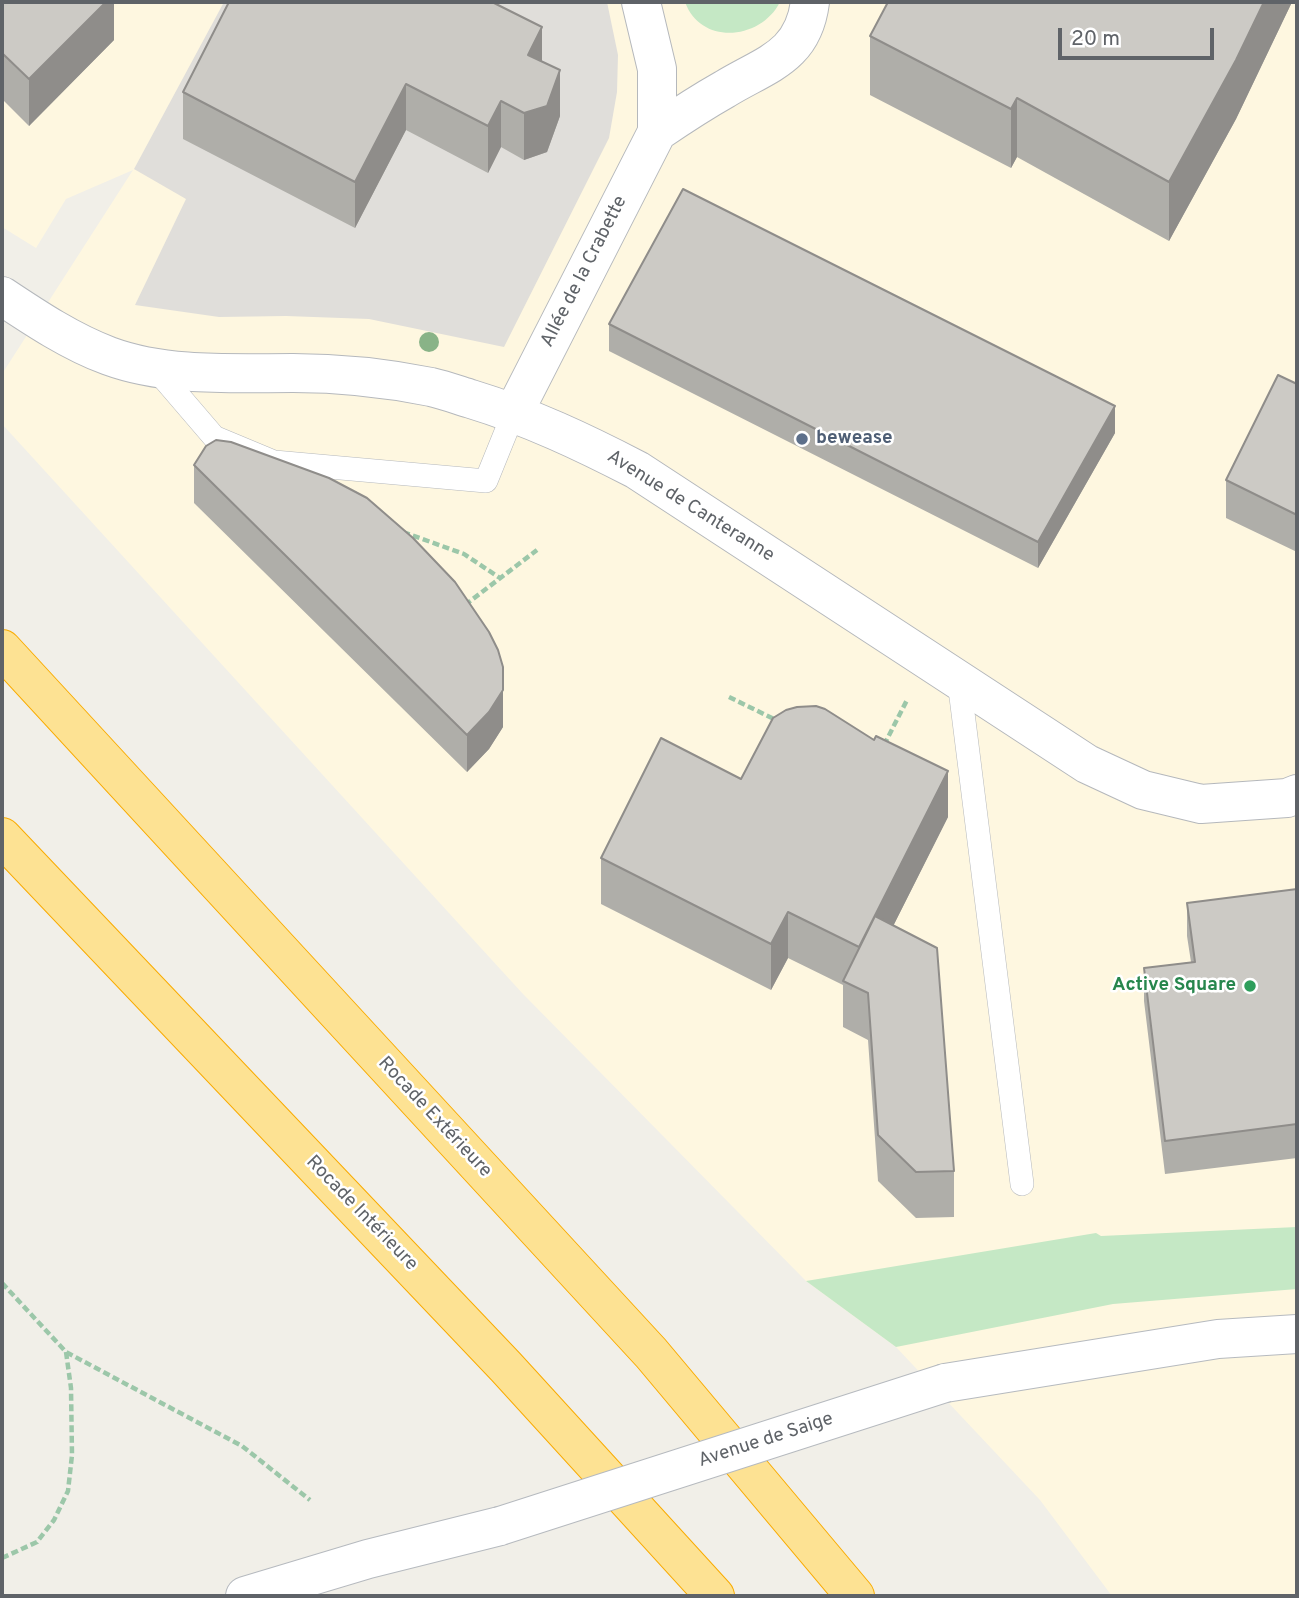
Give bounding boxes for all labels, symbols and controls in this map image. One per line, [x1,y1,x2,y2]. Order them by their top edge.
scale bar [1061,14,1217,58]
text: 20 m [1071,26,1120,53]
street label: Allée de la Crabette [537,192,633,352]
place label: bewease [816,428,893,450]
marker: bewease [794,431,810,447]
street label: Avenue de Canteranne [602,446,778,568]
place label: Active Square [1112,975,1236,997]
marker: Active Square [1242,978,1258,994]
street label: Rocade Extérieure [372,1053,496,1183]
street label: Rocade Intérieure [300,1152,422,1276]
street label: Avenue de Saige [696,1408,836,1474]

